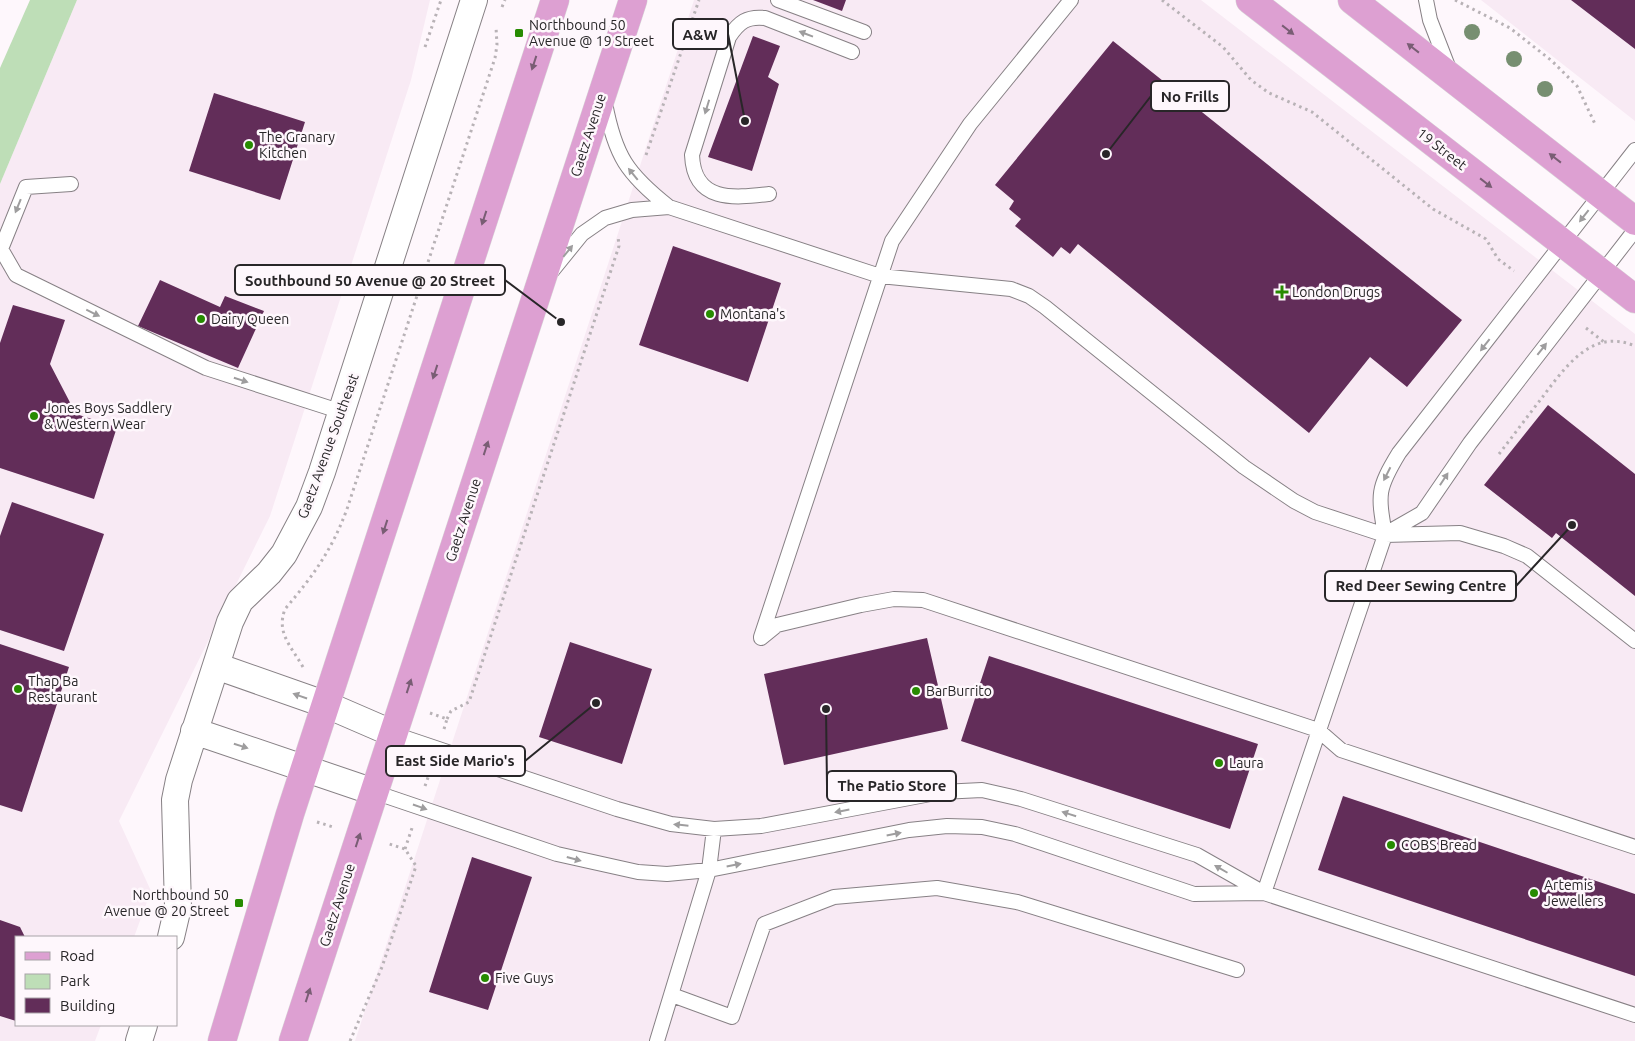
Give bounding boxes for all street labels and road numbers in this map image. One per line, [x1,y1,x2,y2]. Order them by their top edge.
street label: Gaetz Avenue [567,91,609,179]
street label: 19 Street [1414,125,1470,173]
street label: Gaetz Avenue Southeast [294,371,362,521]
street label: Gaetz Avenue [442,476,484,564]
street label: Gaetz Avenue [316,861,358,949]

